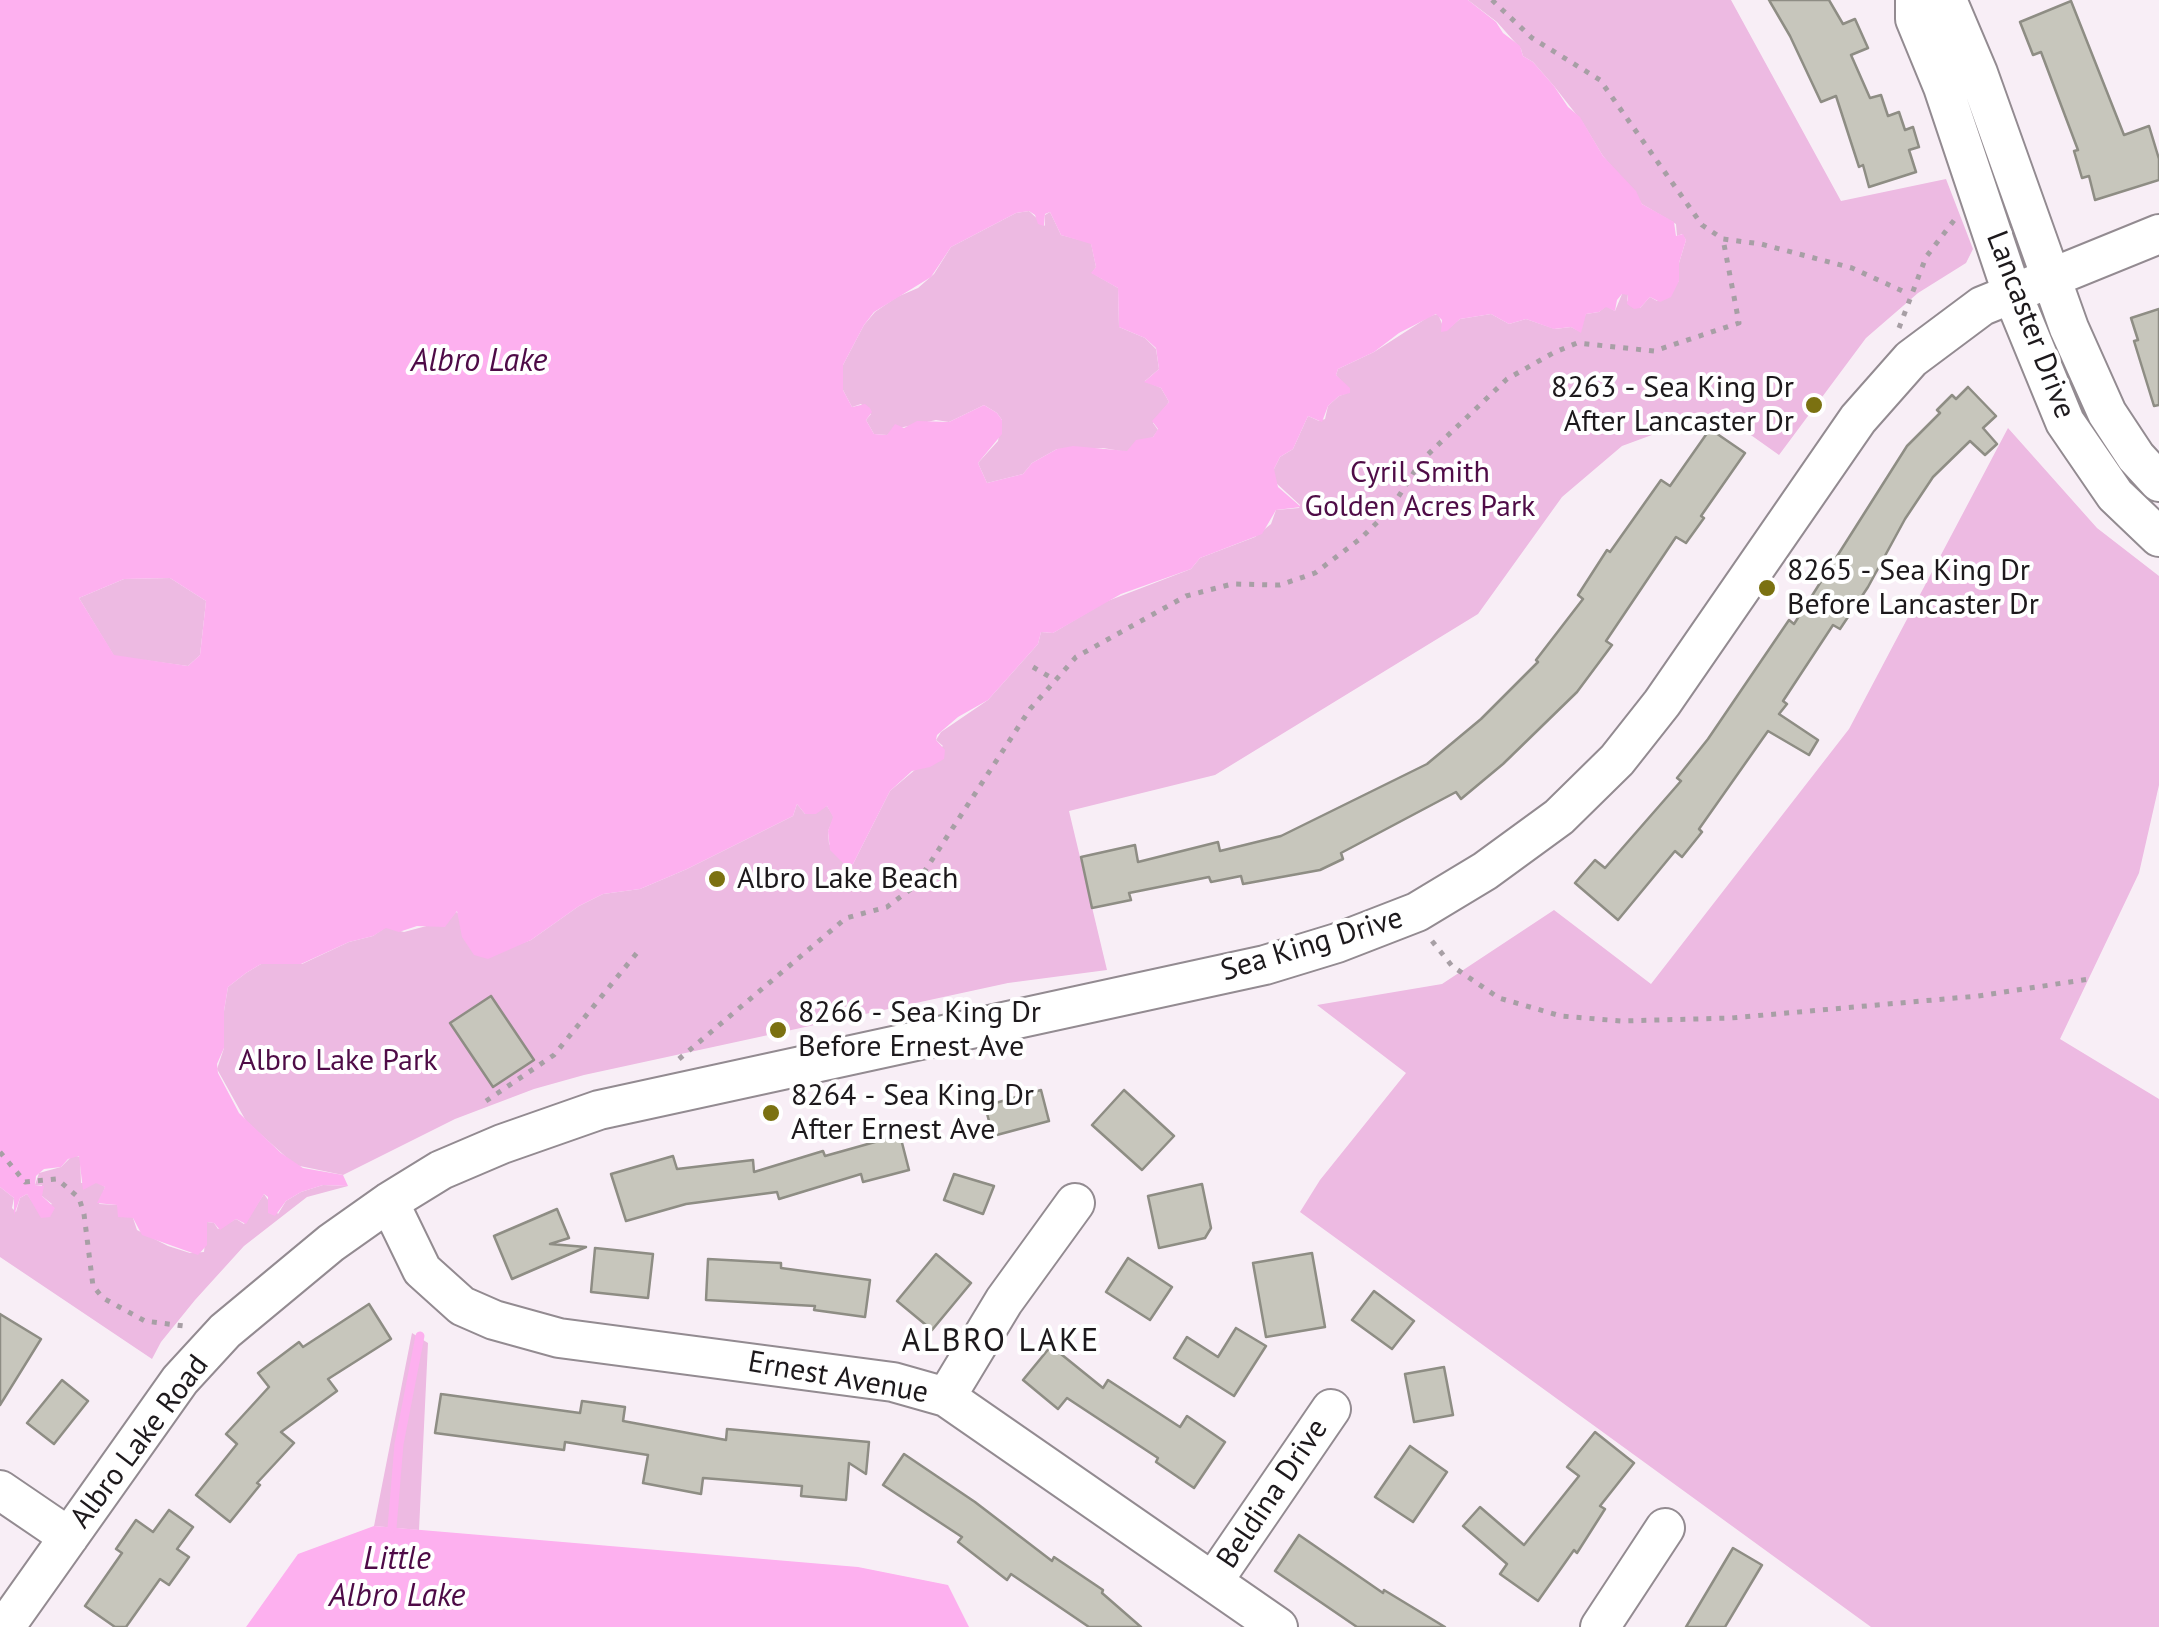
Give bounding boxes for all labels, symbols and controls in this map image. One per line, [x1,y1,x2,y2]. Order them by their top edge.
street label: Lancaster Drive [1978,226,2082,424]
water label: Albro Lake [411,343,547,381]
place label: 8263 - Sea King Dr After Lancaster Dr [1551,370,1794,440]
marker: 8263 - Sea King Dr After Lancaster Dr [1803,394,1825,416]
park label: Cyril Smith Golden Acres Park [1305,455,1535,526]
place label: 8265 - Sea King Dr Before Lancaster Dr [1787,553,2039,624]
marker: 8265 - Sea King Dr Before Lancaster Dr [1756,577,1778,599]
place label: Albro Lake Beach [737,861,958,897]
marker: Albro Lake Beach [706,868,728,890]
street label: Sea King Drive [1217,900,1407,990]
place label: 8266 - Sea King Dr Before Ernest Ave [798,995,1041,1066]
marker: 8266 - Sea King Dr Before Ernest Ave [767,1019,789,1041]
park label: Albro Lake Park [238,1043,438,1079]
place label: 8264 - Sea King Dr After Ernest Ave [791,1078,1034,1148]
marker: 8264 - Sea King Dr After Ernest Ave [760,1102,782,1124]
district label: ALBRO LAKE [901,1323,1101,1361]
street label: Ernest Avenue [745,1344,931,1412]
street label: Albro Lake Road [63,1348,217,1536]
street label: Beldina Drive [1210,1413,1336,1575]
water label: Little Albro Lake [329,1541,465,1616]

